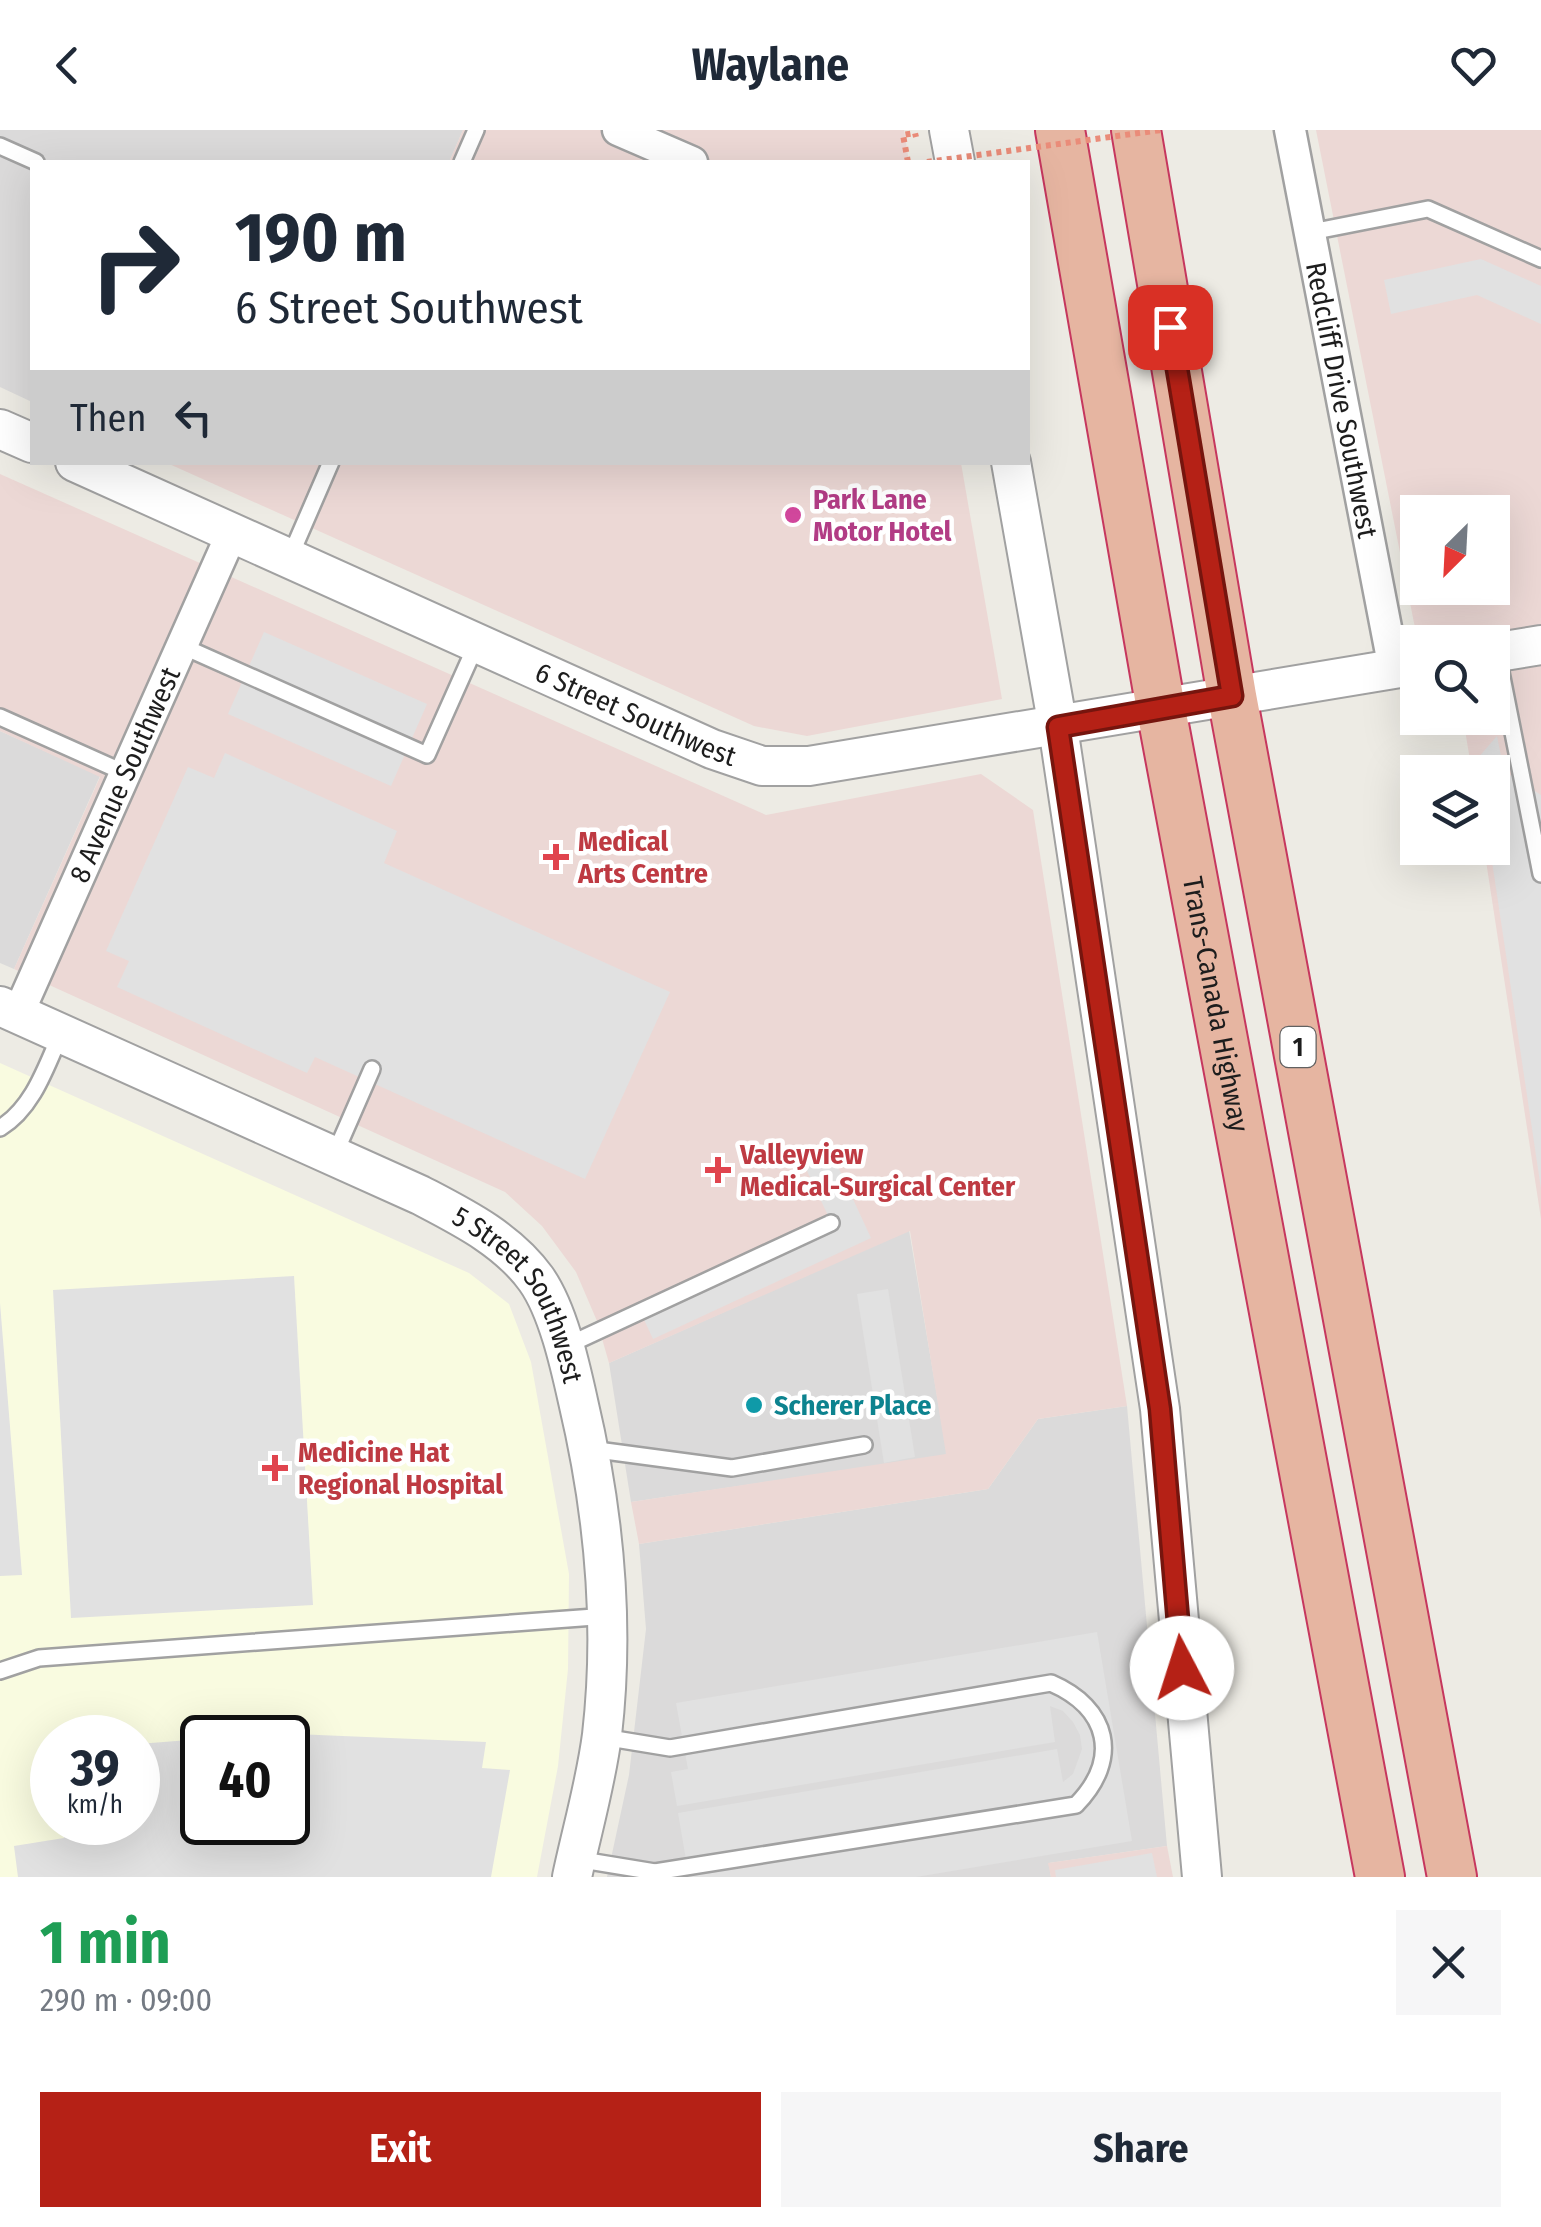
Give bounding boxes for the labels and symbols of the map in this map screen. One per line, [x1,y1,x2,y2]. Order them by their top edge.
street label: Redcliff Drive Southwest [1299,259,1385,542]
pin [1128,285,1213,370]
place label: Park Lane Motor Hotel [813,483,952,548]
north arrow [1400,495,1510,605]
marker: Park Lane Motor Hotel [782,504,804,526]
street label: 6 Street Southwest [530,656,741,773]
street label: 8 Avenue Southwest [63,661,188,887]
place label: Medical Arts Centre [577,825,708,890]
marker: Medical Arts Centre [543,844,569,870]
street label: Trans-Canada Highway [1176,874,1256,1135]
road number: 1 [1280,1027,1316,1067]
place label: Valleyview Medical-Surgical Center [739,1138,1016,1203]
marker: Valleyview Medical-Surgical Center [705,1157,731,1183]
street label: 5 Street Southwest [447,1200,590,1387]
place label: Scherer Place [774,1389,932,1422]
marker: Scherer Place [743,1394,765,1416]
place label: Medicine Hat Regional Hospital [298,1436,503,1501]
marker: Medicine Hat Regional Hospital [262,1455,288,1481]
position arrow [1130,1616,1234,1720]
speed limit sign: 40 [180,1715,310,1845]

